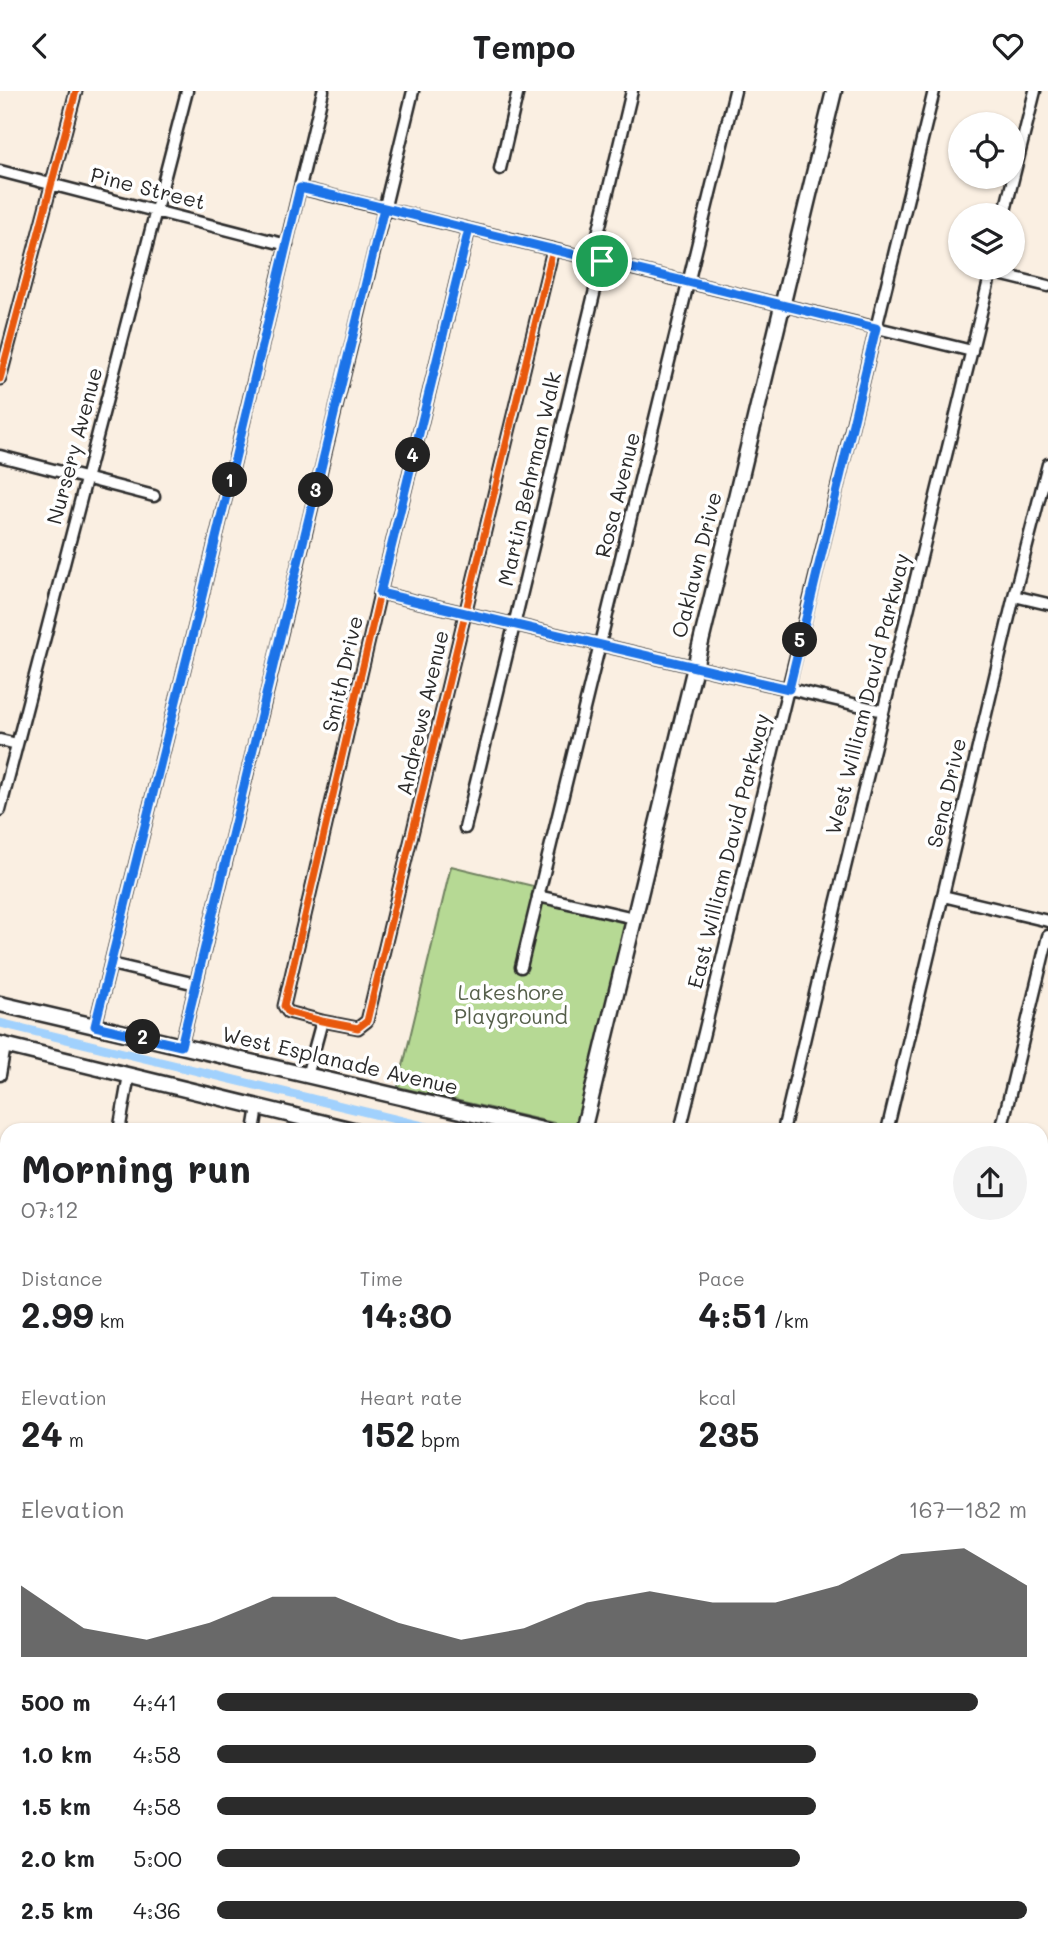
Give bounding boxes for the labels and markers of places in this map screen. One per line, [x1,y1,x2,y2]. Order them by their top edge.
pin [572,231,632,291]
pin: 4 [396,437,430,473]
pin: 1 [212,463,247,497]
pin: 3 [298,473,334,507]
pin: 5 [782,623,818,657]
pin: 2 [125,1019,160,1055]

